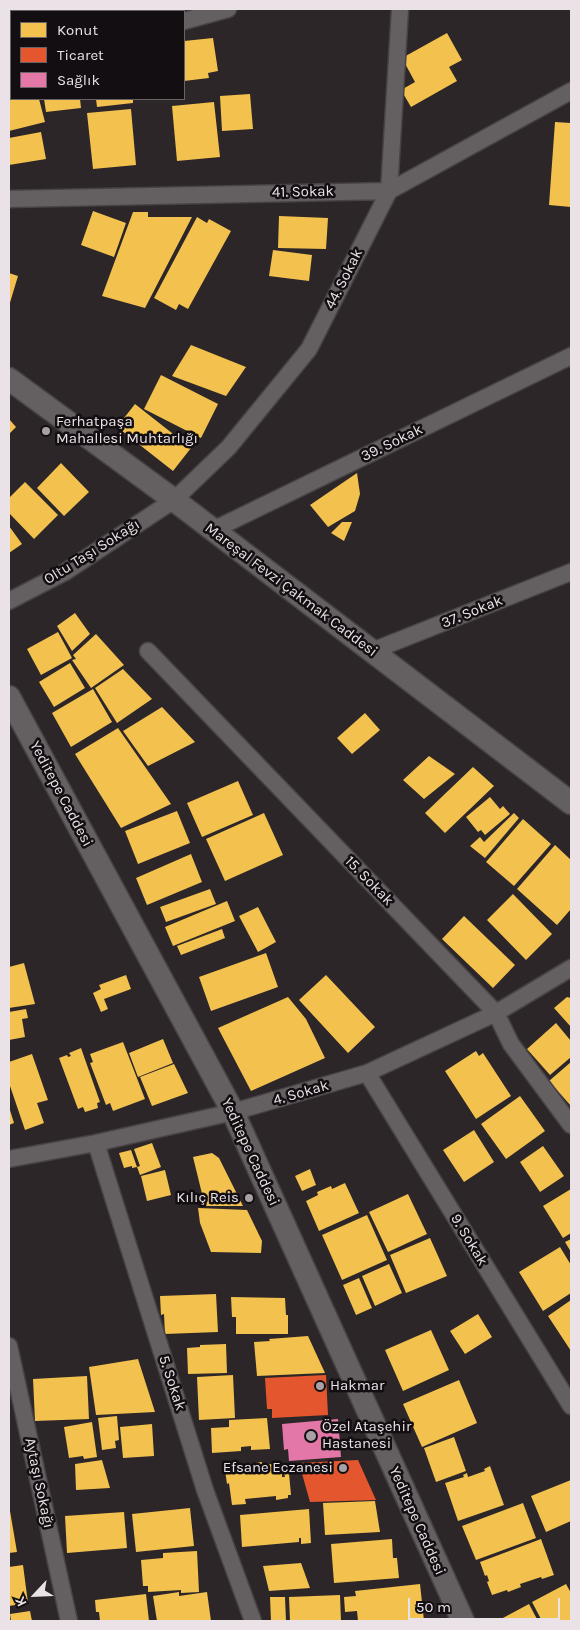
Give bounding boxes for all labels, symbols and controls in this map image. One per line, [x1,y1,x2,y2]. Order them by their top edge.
legend [10,10,185,100]
text: Konut [57,21,98,39]
text: Ticaret [57,46,104,64]
text: Sağlık [57,71,100,89]
street label: 41. Sokak [272,182,334,202]
street label: 44. Sokak [321,246,367,312]
place label: Ferhatpaşa Mahallesi Muhtarlığı [56,413,198,448]
street label: 39. Sokak [358,420,426,466]
marker: Ferhatpaşa Mahallesi Muhtarlığı [40,425,52,437]
street label: Oltu Taşı Sokağı [41,515,143,589]
street label: Mareşal Fevzi Çakmak Caddesi [201,519,381,661]
street label: 37. Sokak [439,592,505,632]
street label: Yeditepe Caddesi [26,738,96,850]
street label: 15. Sokak [341,852,397,910]
street label: 4. Sokak [271,1076,331,1110]
street label: Yeditepe Caddesi [217,1095,283,1209]
place label: Kılıç Reis [176,1189,239,1207]
marker: Kılıç Reis [243,1192,255,1204]
street label: 9. Sokak [447,1211,491,1269]
street label: 5. Sokak [155,1353,189,1413]
place label: Hakmar [330,1377,384,1395]
marker: Hakmar [314,1380,326,1392]
place label: Özel Ataşehir Hastanesi [322,1418,411,1453]
marker: Özel Ataşehir Hastanesi [304,1429,318,1443]
street label: Aytaşı Sokağı [21,1436,57,1530]
place label: Efsane Eczanesi [223,1459,333,1477]
marker: Efsane Eczanesi [337,1462,349,1474]
street label: Yeditepe Caddesi [385,1464,449,1578]
north arrow [10,1570,60,1620]
scale bar [410,1588,562,1620]
text: K [11,1594,31,1609]
text: 50 m [416,1598,451,1616]

